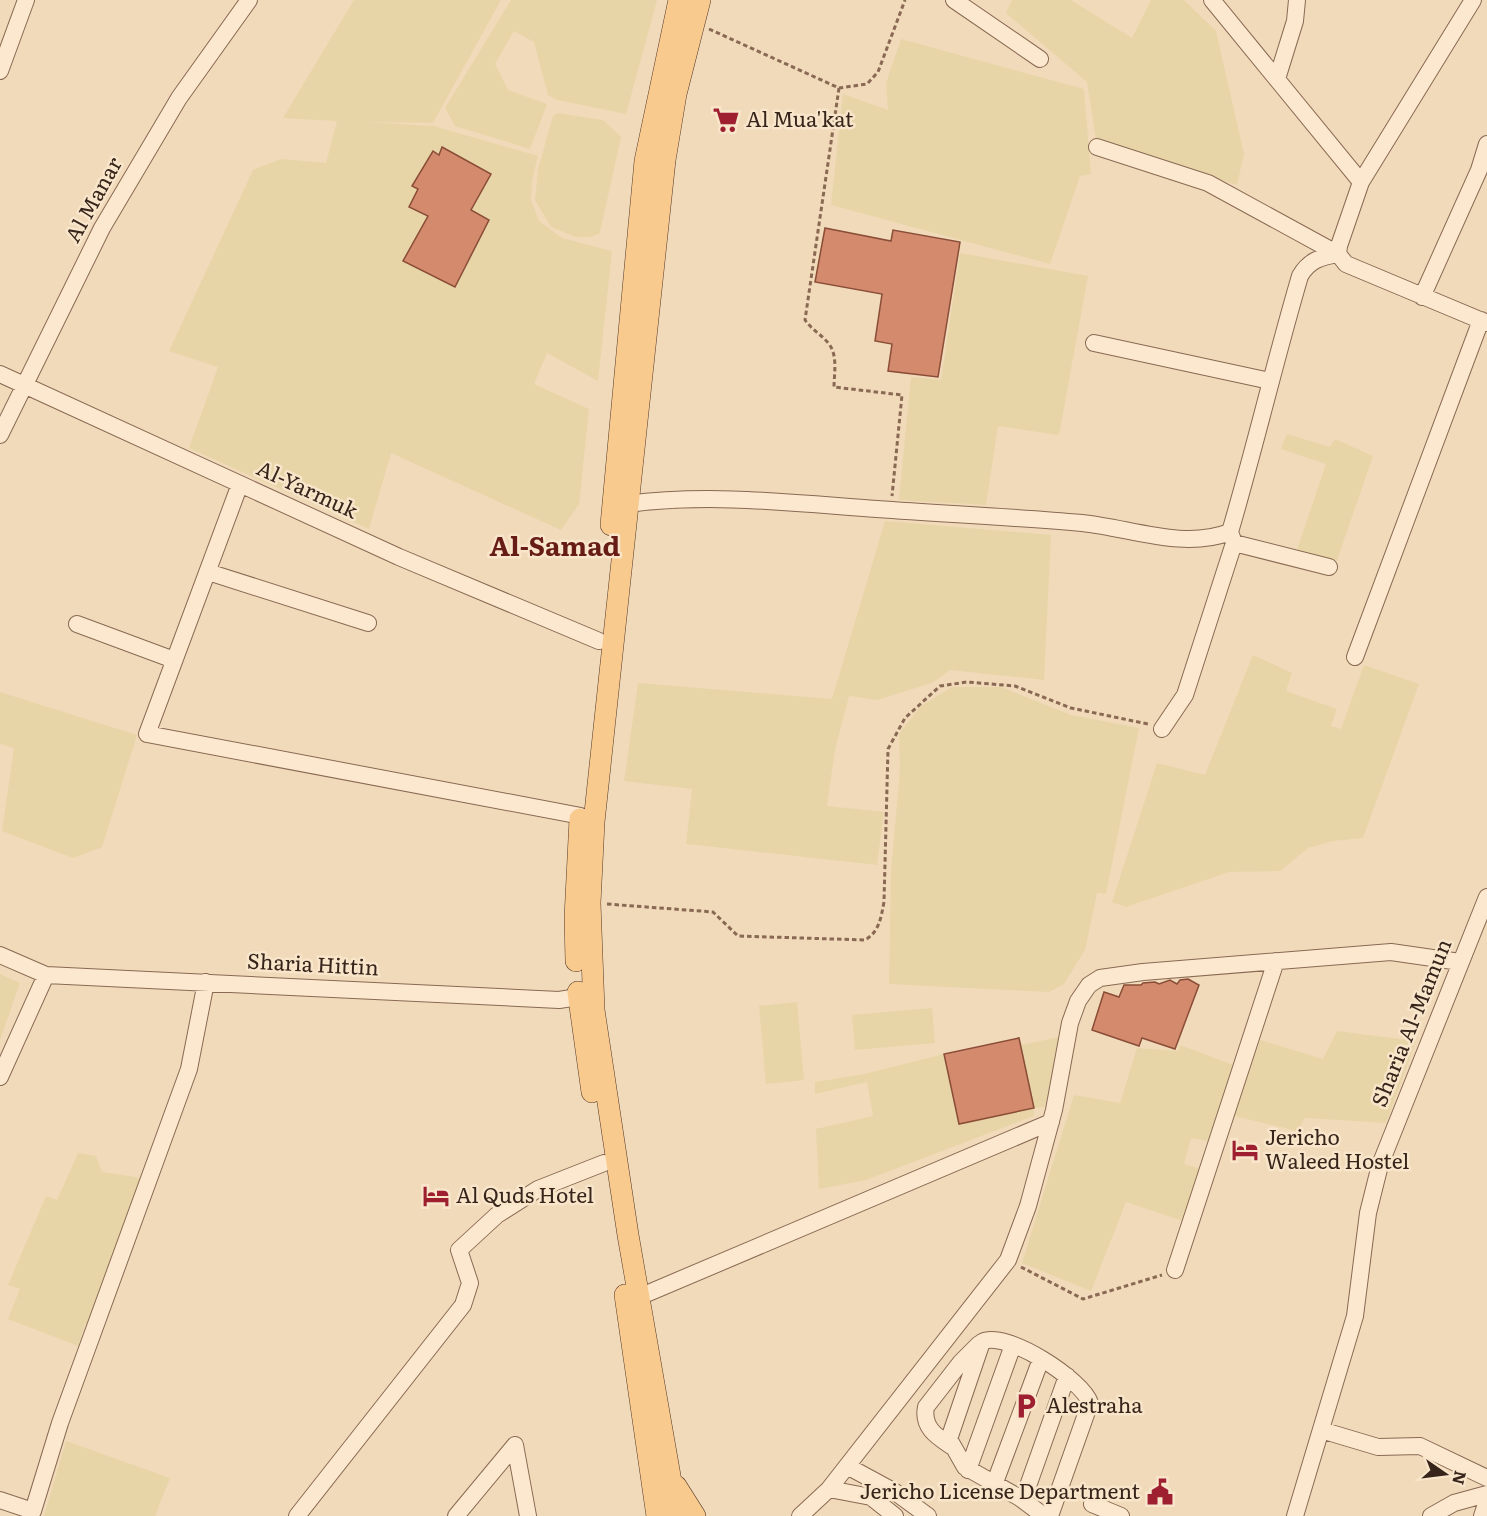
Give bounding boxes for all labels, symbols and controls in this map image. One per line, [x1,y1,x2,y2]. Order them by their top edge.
place label: Al Mua'kat [746,102,854,133]
supermarket icon: Al Mua'kat [711,105,741,135]
street label: Al Manar [56,150,128,247]
street label: Al-Yarmuk [252,451,364,525]
district label: Al-Samad [490,524,621,564]
street label: Sharia Al-Mamun [1362,933,1458,1111]
street label: Sharia Hittin [246,944,380,981]
place label: Jericho Waleed Hostel [1265,1120,1409,1175]
hotel icon: Jericho Waleed Hostel [1230,1135,1260,1165]
place label: Al Quds Hotel [456,1178,594,1209]
hotel icon: Al Quds Hotel [421,1181,451,1211]
place label: Alestraha [1046,1388,1143,1419]
parking icon: Alestraha [1011,1391,1041,1421]
north arrow [1415,1444,1475,1504]
text: N [1447,1468,1474,1487]
place label: Jericho License Department [860,1474,1141,1505]
public building icon: Jericho License Department [1145,1477,1175,1507]

